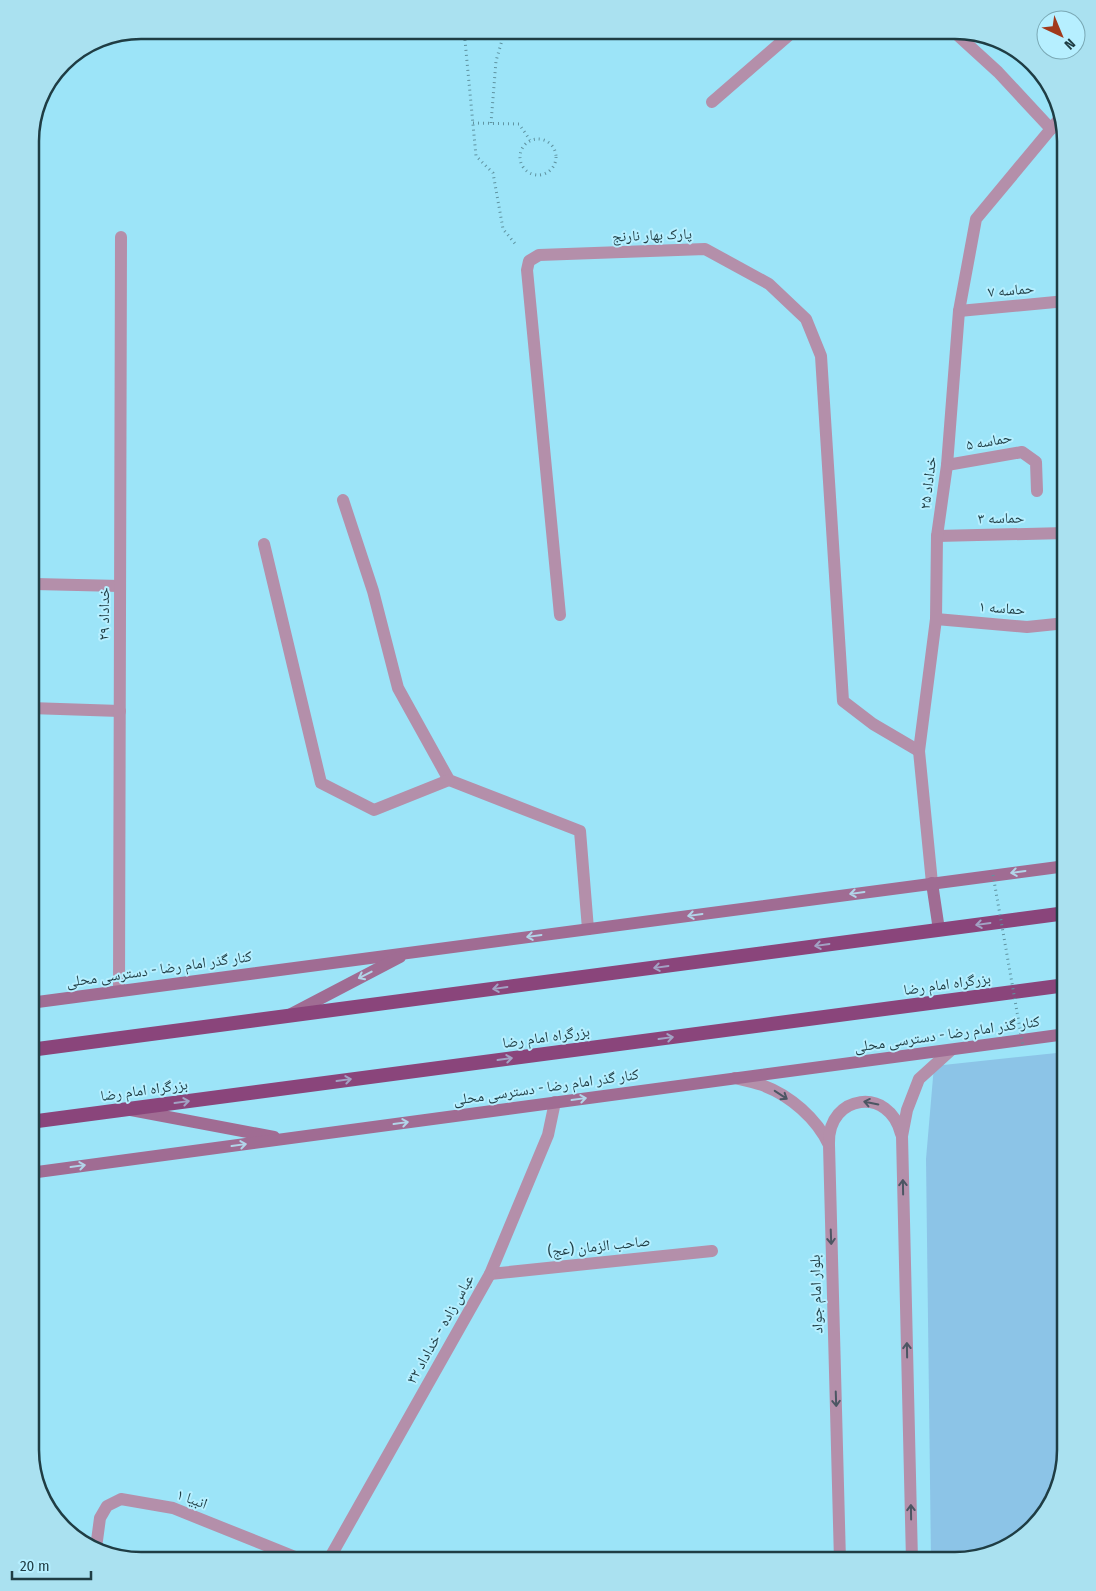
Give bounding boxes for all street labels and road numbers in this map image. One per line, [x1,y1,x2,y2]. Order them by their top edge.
street label: پارک بهار نارنج [612,225,692,246]
street label: حماسه ۷ [987,279,1035,301]
street label: حماسه ۵ [965,428,1014,454]
street label: خداداد ۲۵ [916,455,940,511]
street label: حماسه ۳ [978,509,1025,527]
street label: خداداد ۲۹ [95,587,113,641]
street label: حماسه ۱ [978,597,1026,619]
street label: کنار گذر امام رضا - دسترسی محلی [65,947,253,992]
street label: بزرگراه امام رضا [902,969,992,1000]
street label: کنار گذر امام رضا - دسترسی محلی [853,1012,1041,1057]
street label: بزرگراه امام رضا [501,1022,591,1053]
street label: کنار گذر امام رضا - دسترسی محلی [452,1065,640,1110]
street label: بزرگراه امام رضا [99,1075,189,1106]
street label: صاحب الزمان (عج) [547,1232,651,1261]
street label: بلوار امام جواد [806,1254,827,1334]
street label: عباس زاده - خداداد ۳۲ [403,1271,479,1387]
street label: انبیا ۱ [174,1485,210,1513]

